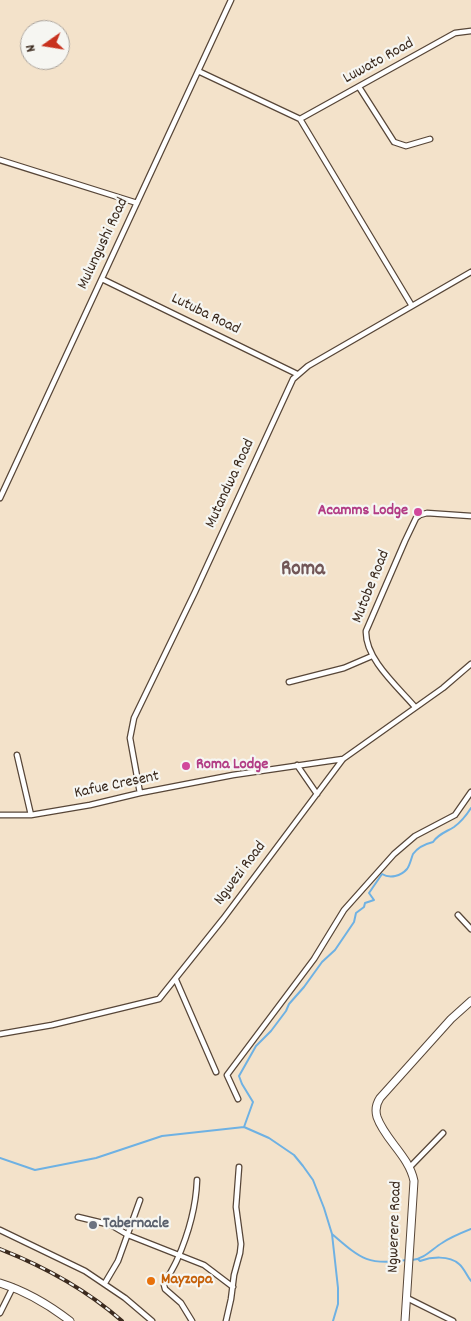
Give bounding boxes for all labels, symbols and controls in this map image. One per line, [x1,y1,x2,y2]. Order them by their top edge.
north arrow [20,20,70,70]
street label: Luwato Road [340,35,418,89]
text: N [21,43,42,54]
street label: Mulungushi Road [74,195,134,293]
street label: Lutuba Road [167,290,243,340]
street label: Mutandwa Road [202,436,260,532]
place label: Acamms Lodge [318,502,408,522]
marker: Acamms Lodge [412,506,424,518]
street label: Mutobe Road [349,548,395,626]
district label: Roma [281,558,325,584]
place label: Roma Lodge [196,756,268,776]
marker: Roma Lodge [180,760,192,772]
street label: Kafue Cresent [73,768,161,804]
street label: Ngwezi Road [211,838,271,910]
street label: Ngwerere Road [385,1181,407,1273]
place label: Tabernacle [103,1215,169,1235]
marker: Tabernacle [87,1219,99,1231]
place label: Mayzopa [161,1271,212,1291]
marker: Mayzopa [145,1275,157,1287]

